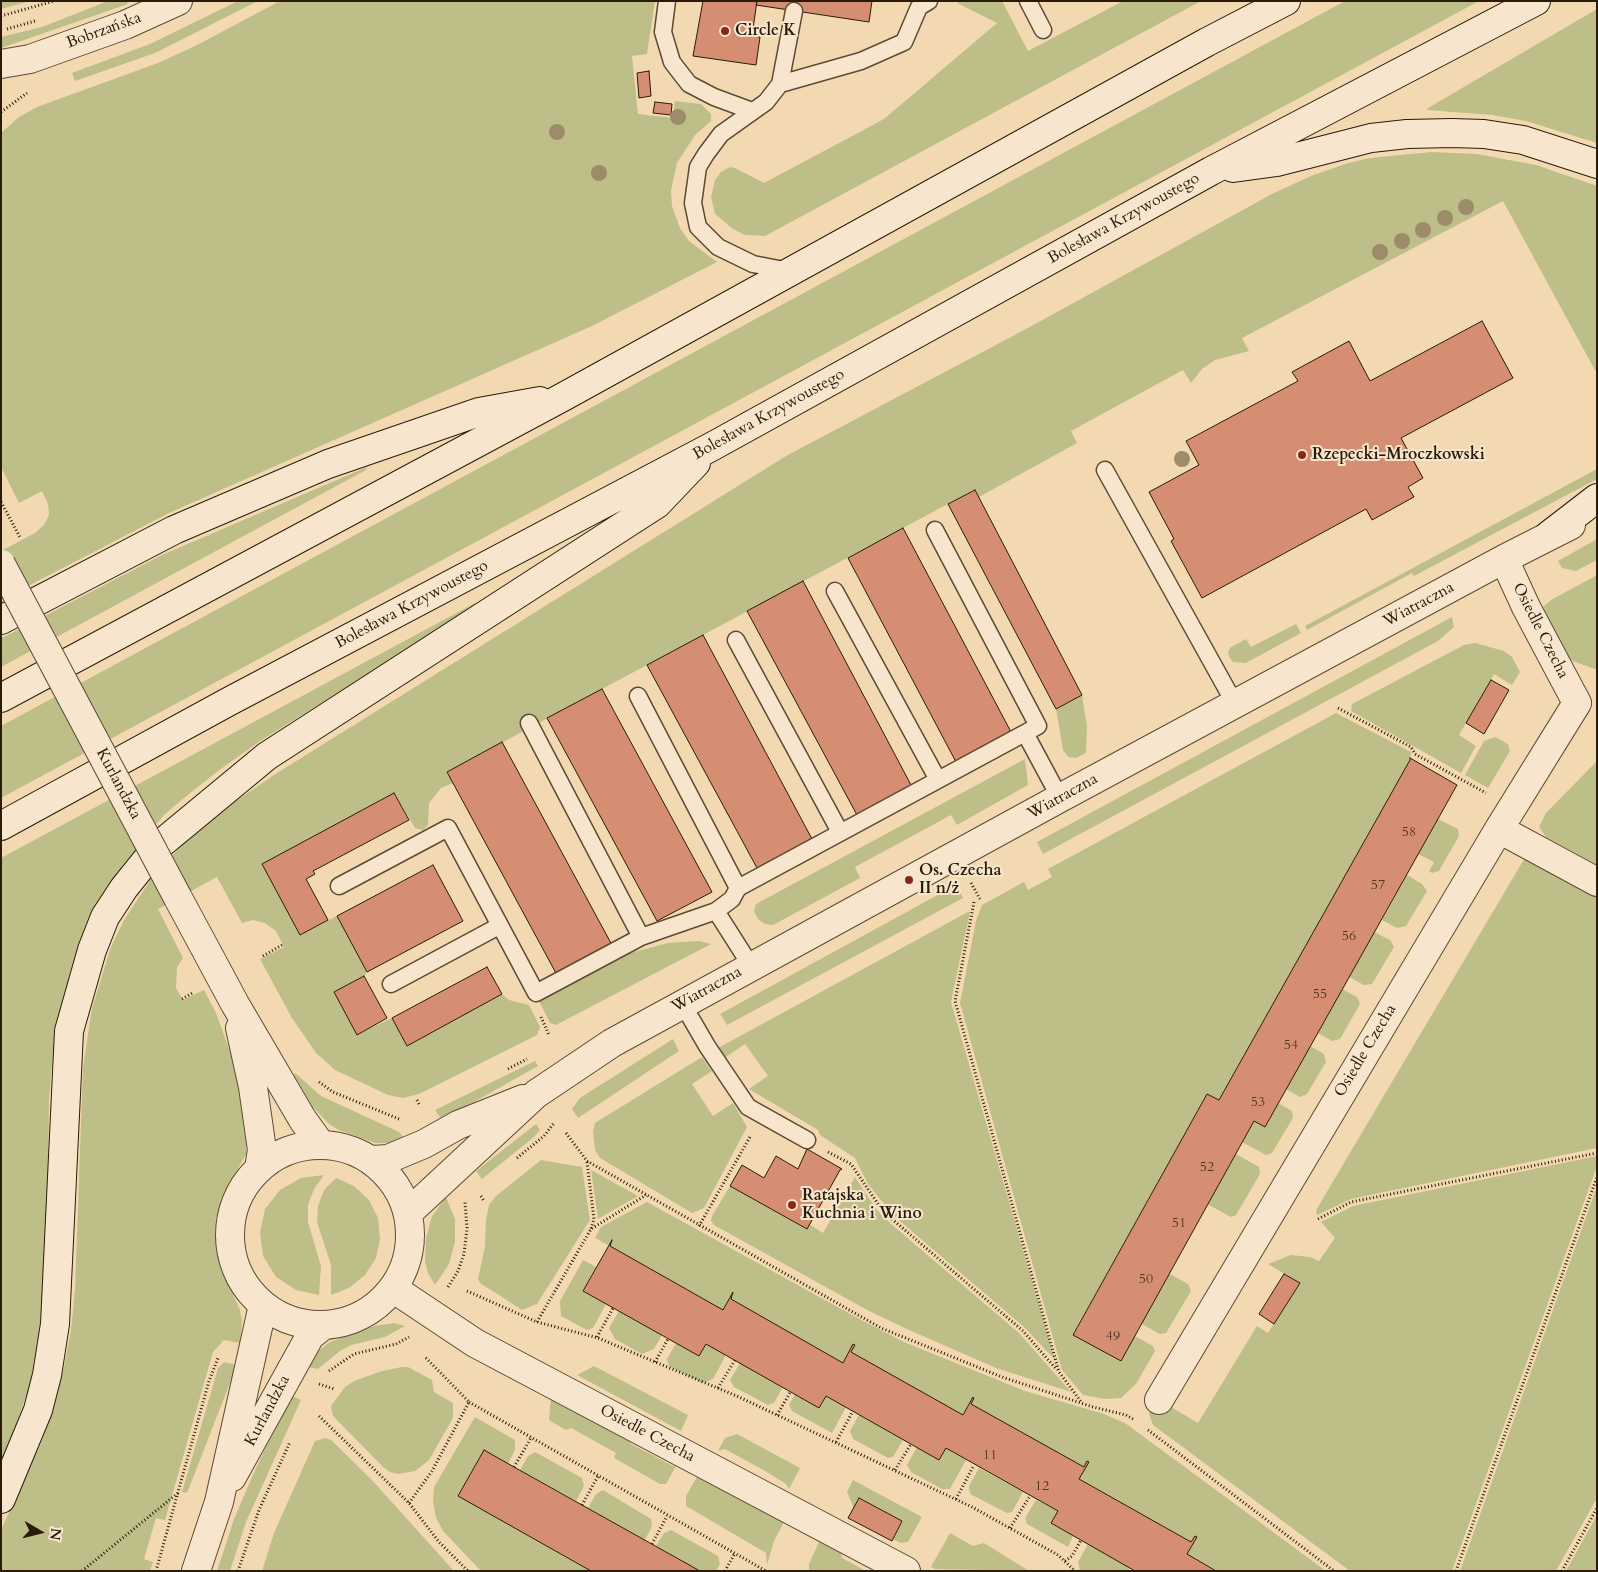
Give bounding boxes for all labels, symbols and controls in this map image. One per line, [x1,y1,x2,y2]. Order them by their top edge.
street label: Bobrzańska [64,9,144,53]
place label: Circle K [735,21,796,41]
marker: Circle K [719,25,731,37]
street label: Bolesława Krzywoustego [1045,169,1203,269]
street label: Bolesława Krzywoustego [690,365,848,465]
place label: Rzepecki-Mroczkowski [1312,445,1485,465]
marker: Rzepecki-Mroczkowski [1296,449,1308,461]
street label: Bolesława Krzywoustego [332,557,492,653]
street label: Wiatraczna [1380,578,1458,632]
street label: Osiedle Czecha [1508,580,1572,682]
street label: Kurlandzka [91,745,145,823]
street label: Wiatraczna [1025,770,1101,824]
house number: 58 [1402,825,1416,841]
place label: Os. Czecha II n/ż [919,861,1001,899]
marker: Os. Czecha II n/ż [903,874,915,886]
house number: 57 [1371,878,1385,894]
house number: 56 [1342,929,1356,945]
street label: Wiatraczna [669,963,745,1017]
house number: 55 [1313,987,1327,1003]
street label: Osiedle Czecha [1331,1001,1401,1101]
house number: 54 [1284,1038,1298,1054]
house number: 53 [1251,1095,1265,1111]
house number: 52 [1200,1160,1214,1176]
place label: Ratajska Kuchnia i Wino [802,1186,922,1224]
marker: Ratajska Kuchnia i Wino [786,1199,798,1211]
house number: 51 [1172,1216,1186,1232]
house number: 50 [1139,1272,1153,1288]
house number: 49 [1106,1329,1120,1345]
street label: Kurlandzka [241,1372,295,1450]
street label: Osiedle Czecha [596,1401,698,1467]
house number: 11 [983,1448,997,1464]
house number: 12 [1035,1479,1049,1495]
north arrow [15,1507,65,1557]
text: N [45,1527,66,1541]

